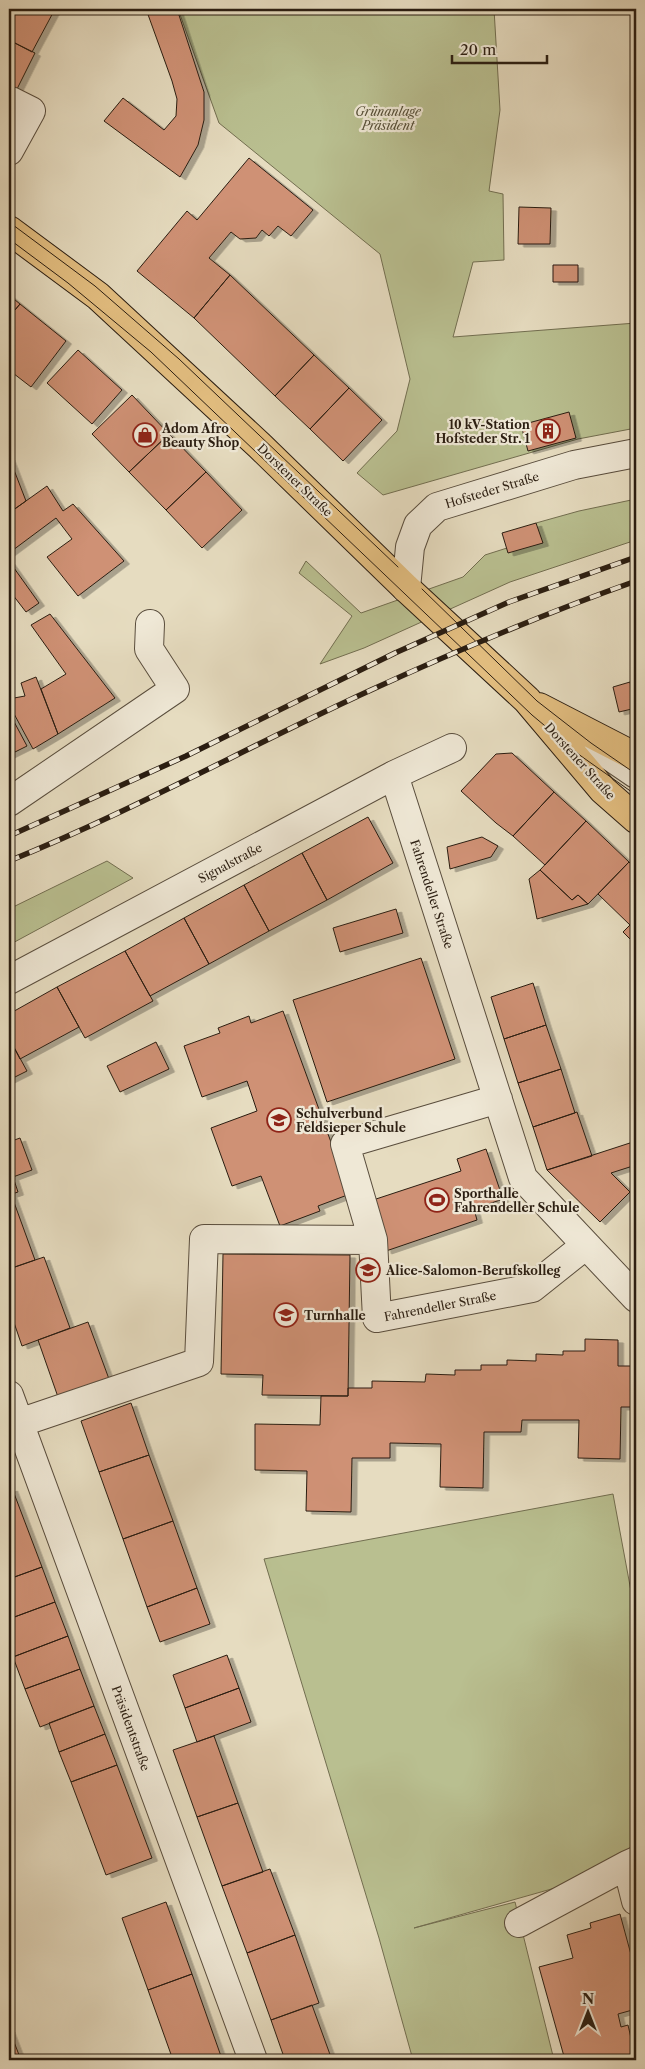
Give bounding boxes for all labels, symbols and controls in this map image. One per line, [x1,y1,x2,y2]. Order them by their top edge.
scale bar [452,32,548,64]
text: 20 m [460,40,496,59]
park label: Grünanlage Präsident [355,104,422,133]
place label: 10 kV-Station Hofsteder Str. 1 [435,417,531,446]
building icon: 10 kV-Station Hofsteder Str. 1 [535,418,561,444]
place label: Adom Afro Beauty Shop [161,421,239,450]
shop icon: Adom Afro Beauty Shop [132,422,158,448]
street label: Dorstener Straße [254,440,336,520]
street label: Hofsteder Straße [443,468,541,511]
street label: Dorstener Straße [542,719,619,803]
street label: Fahrendeller Straße [407,837,457,951]
street label: Signalstraße [195,840,265,886]
place label: Schulverbund Feldsieper Schule [296,1106,406,1135]
school or university icon: Schulverbund Feldsieper Schule [266,1107,292,1133]
place label: Sporthalle Fahrendeller Schule [454,1186,579,1215]
sports icon: Sporthalle Fahrendeller Schule [424,1187,450,1213]
school or university icon: Alice-Salomon-Berufskolleg [355,1257,381,1283]
place label: Alice-Salomon-Berufskolleg [385,1263,562,1278]
street label: Fahrendeller Straße [383,1288,498,1324]
school or university icon: Turnhalle [273,1302,299,1328]
place label: Turnhalle [304,1308,366,1323]
street label: Präsidentstraße [109,1683,153,1773]
north arrow [562,1986,612,2036]
text: N [582,1990,594,2008]

